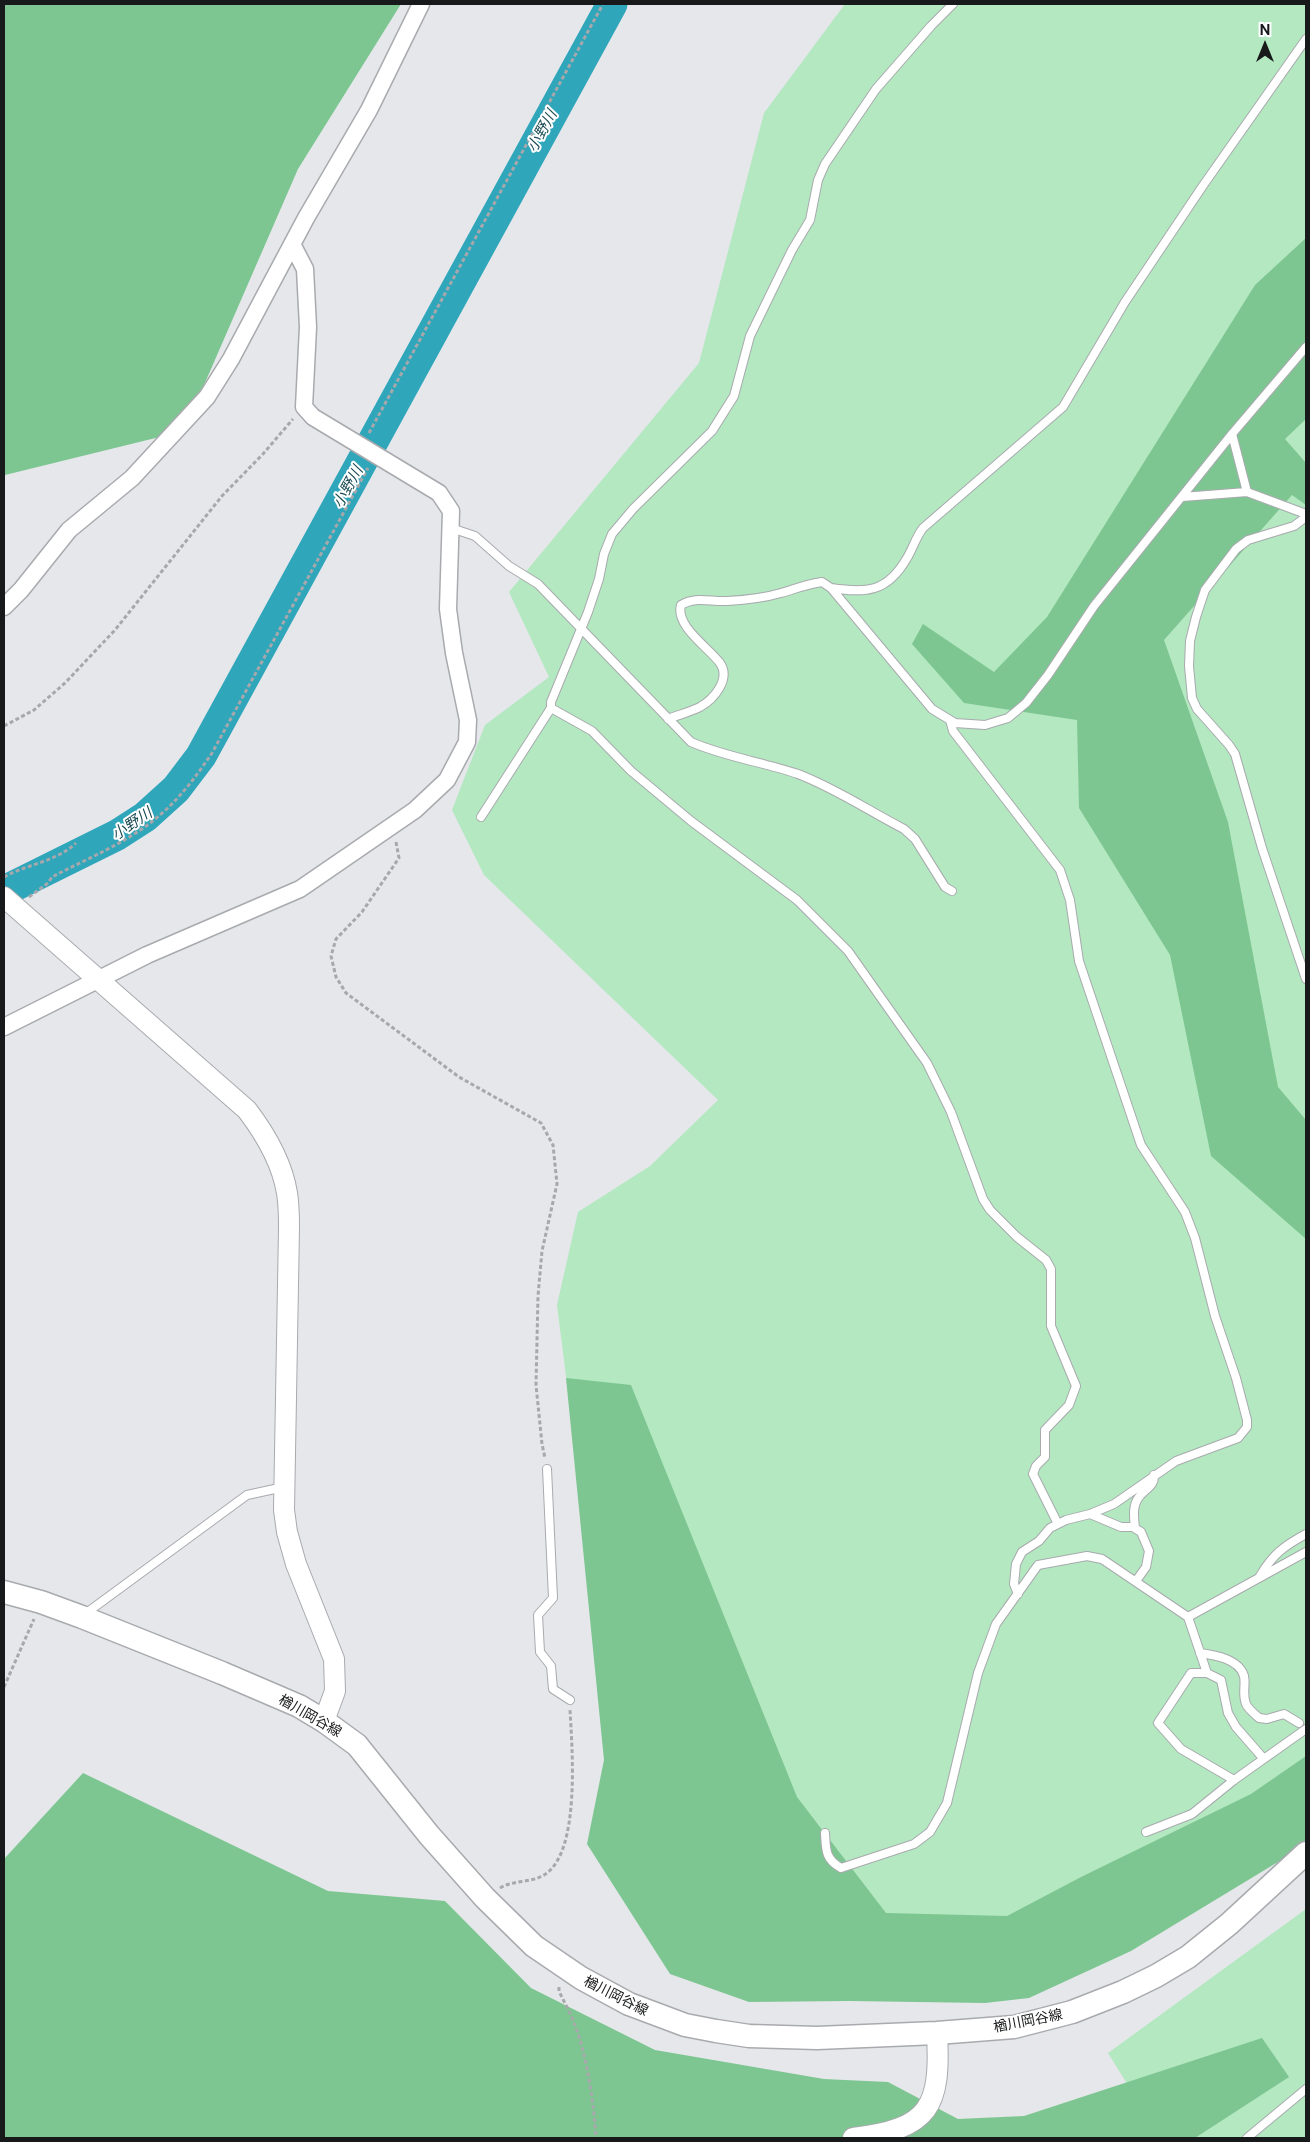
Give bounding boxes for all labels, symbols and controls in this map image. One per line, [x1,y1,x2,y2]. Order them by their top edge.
north arrow [1240,20,1290,70]
text: N [1260,22,1270,38]
water label: 小野川 [523,107,561,155]
water label: 小野川 [329,463,367,511]
water label: 小野川 [108,804,156,844]
street label: 楢川岡谷線 [275,1691,345,1741]
street label: 楢川岡谷線 [581,1973,651,2019]
street label: 楢川岡谷線 [992,2006,1064,2036]

